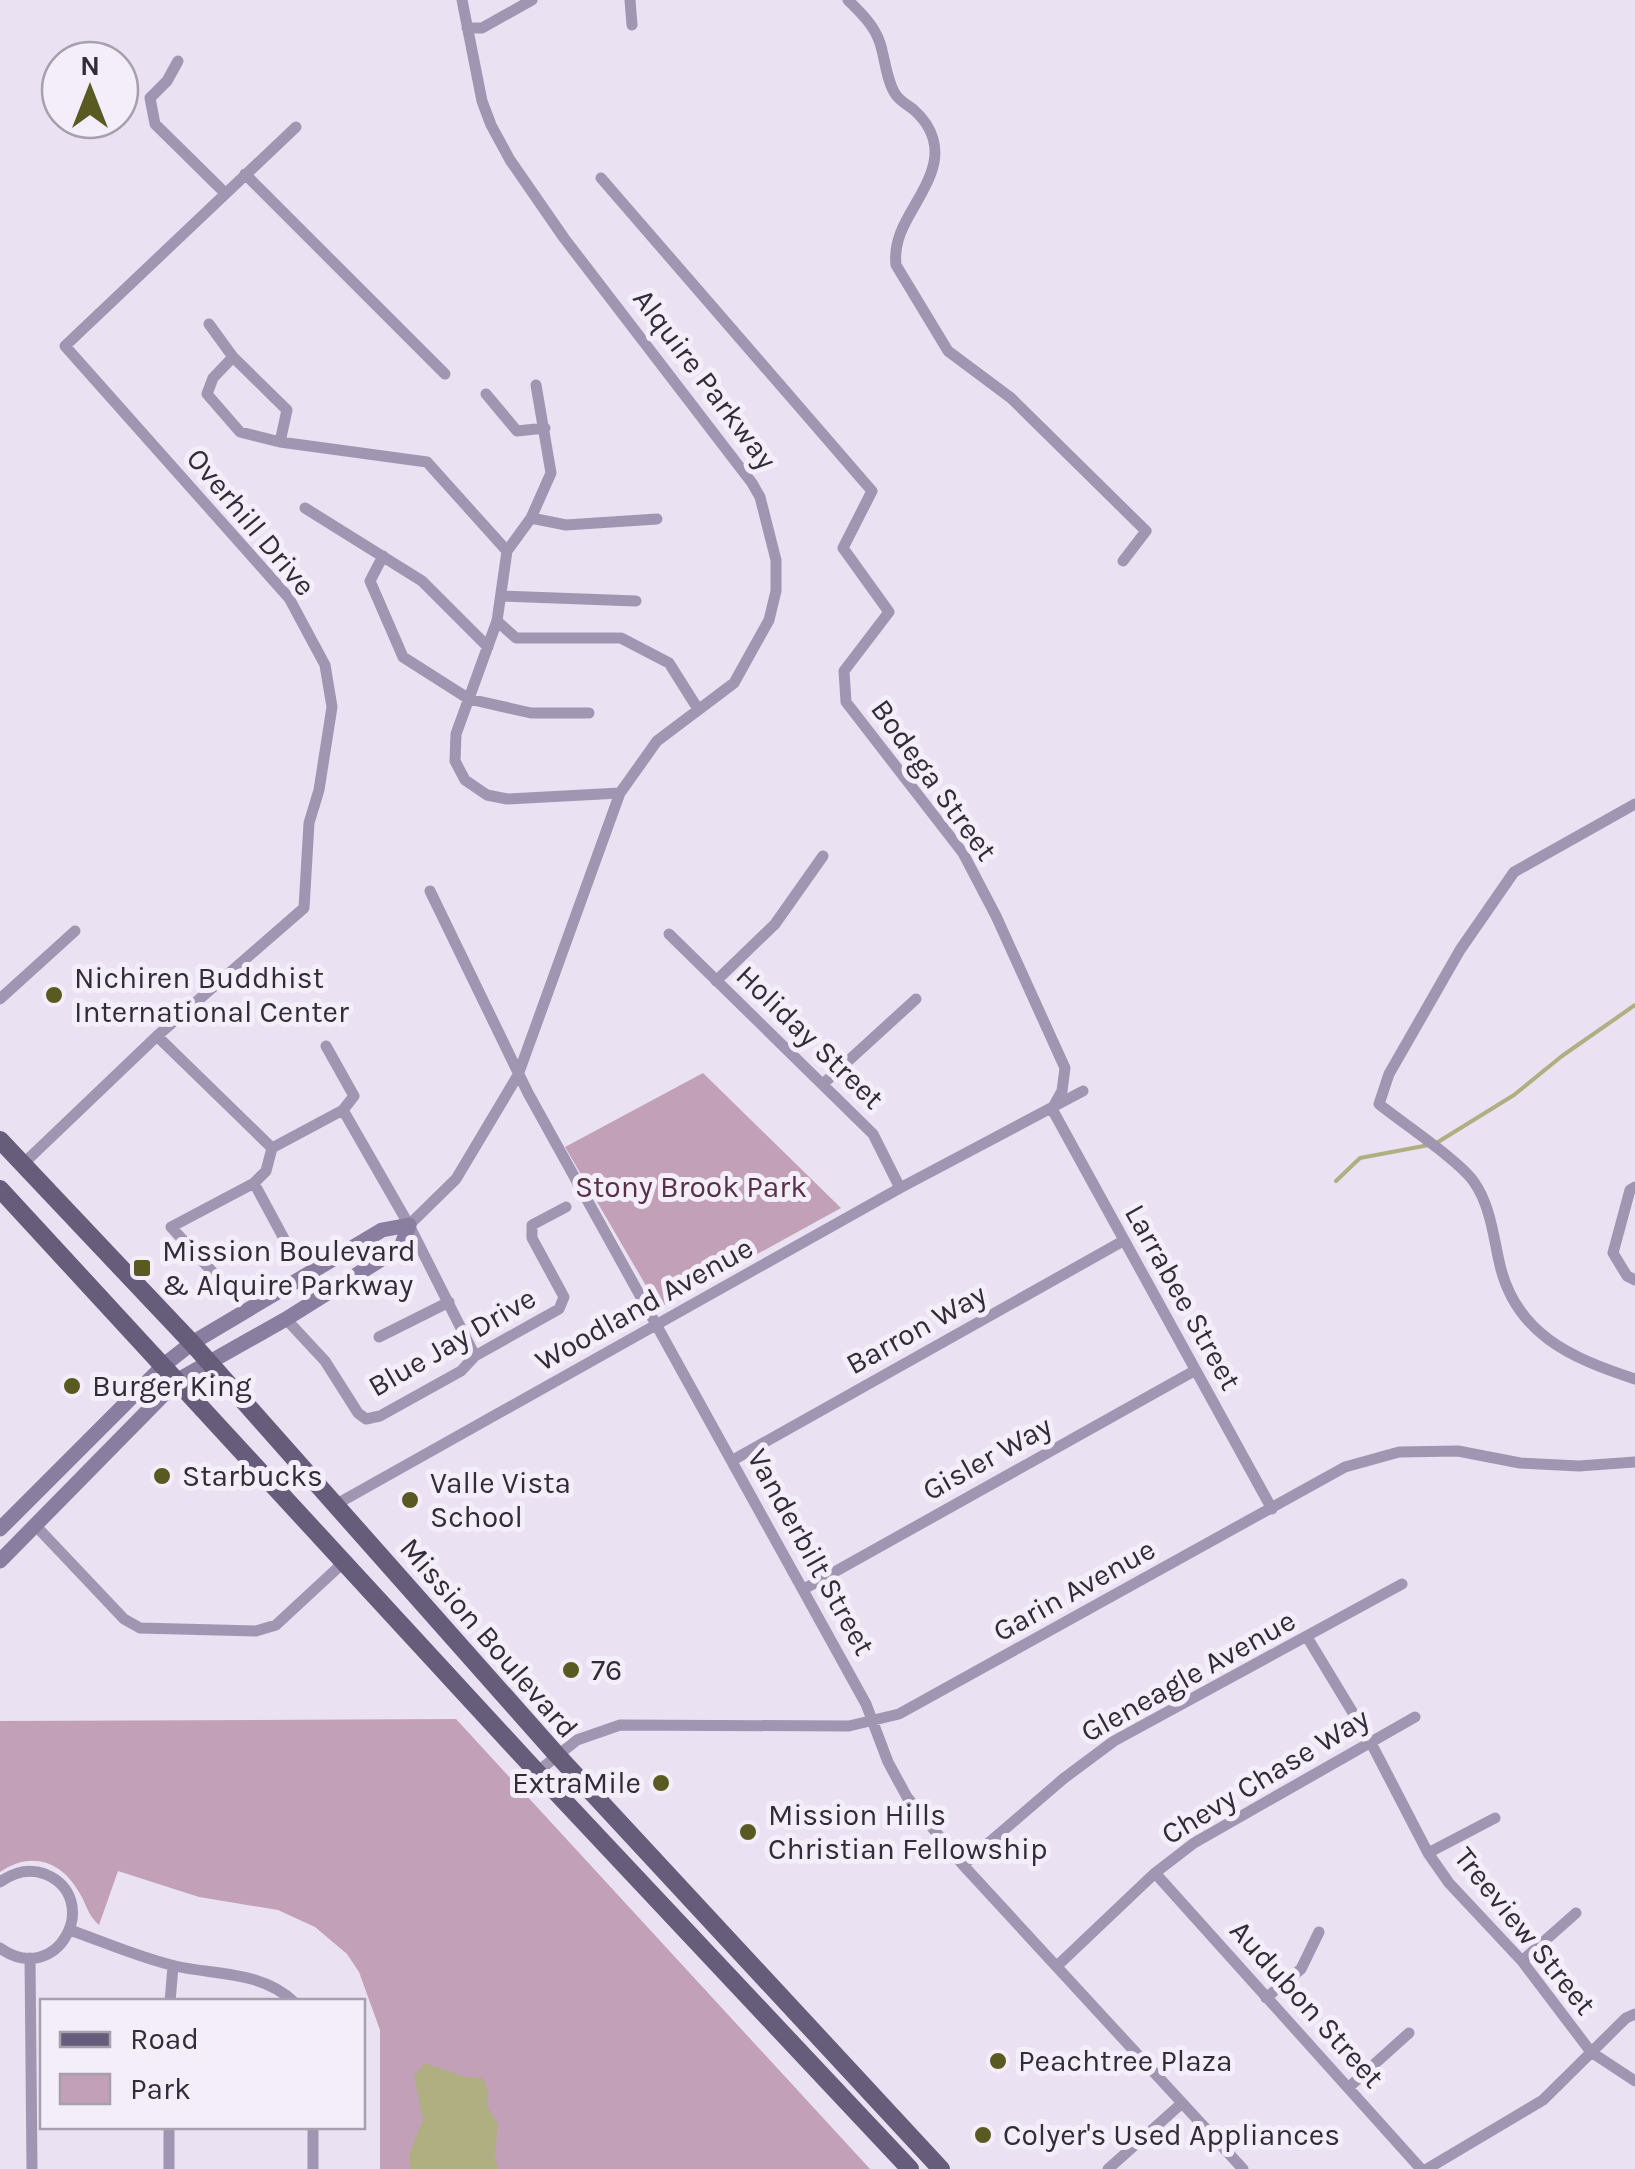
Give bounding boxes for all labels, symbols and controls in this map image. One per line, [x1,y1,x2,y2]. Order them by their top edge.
north arrow [40,40,140,140]
text: N [80,49,100,82]
street label: Alquire Parkway [625,282,785,476]
street label: Overhill Drive [179,441,323,603]
street label: Bodega Street [863,692,1005,868]
street label: Holiday Street [729,958,891,1116]
place label: Nichiren Buddhist International Center [74,960,349,1030]
marker: Nichiren Buddhist International Center [43,984,65,1006]
park label: Stony Brook Park [575,1169,807,1205]
street label: Larrabee Street [1117,1198,1249,1396]
street label: Woodland Avenue [529,1229,759,1379]
place label: Mission Boulevard & Alquire Parkway [162,1233,416,1303]
marker: Mission Boulevard & Alquire Parkway [131,1257,153,1279]
street label: Barron Way [840,1276,992,1382]
street label: Blue Jay Drive [362,1280,542,1404]
place label: Burger King [92,1368,252,1404]
marker: Burger King [61,1375,83,1397]
street label: Gisler Way [916,1408,1058,1508]
street label: Vanderbilt Street [739,1443,883,1661]
place label: Starbucks [182,1458,323,1494]
marker: Starbucks [151,1465,173,1487]
place label: Valle Vista School [430,1465,571,1535]
marker: Valle Vista School [399,1489,421,1511]
street label: Mission Boulevard [392,1530,586,1746]
street label: Garin Avenue [987,1531,1161,1649]
street label: Gleneagle Avenue [1074,1602,1302,1750]
place label: 76 [591,1652,622,1688]
marker: 76 [560,1659,582,1681]
street label: Chevy Chase Way [1155,1700,1375,1852]
place label: ExtraMile [512,1765,641,1801]
marker: ExtraMile [650,1772,672,1794]
place label: Mission Hills Christian Fellowship [768,1797,1048,1867]
marker: Mission Hills Christian Fellowship [737,1821,759,1843]
street label: Treeview Street [1446,1840,1604,2022]
street label: Audubon Street [1222,1913,1392,2095]
legend [40,1999,365,2129]
text: Road [130,2021,199,2057]
place label: Peachtree Plaza [1018,2043,1232,2079]
marker: Peachtree Plaza [987,2050,1009,2072]
text: Park [130,2071,191,2107]
place label: Colyer's Used Appliances [1003,2117,1340,2153]
marker: Colyer's Used Appliances [972,2124,994,2146]

